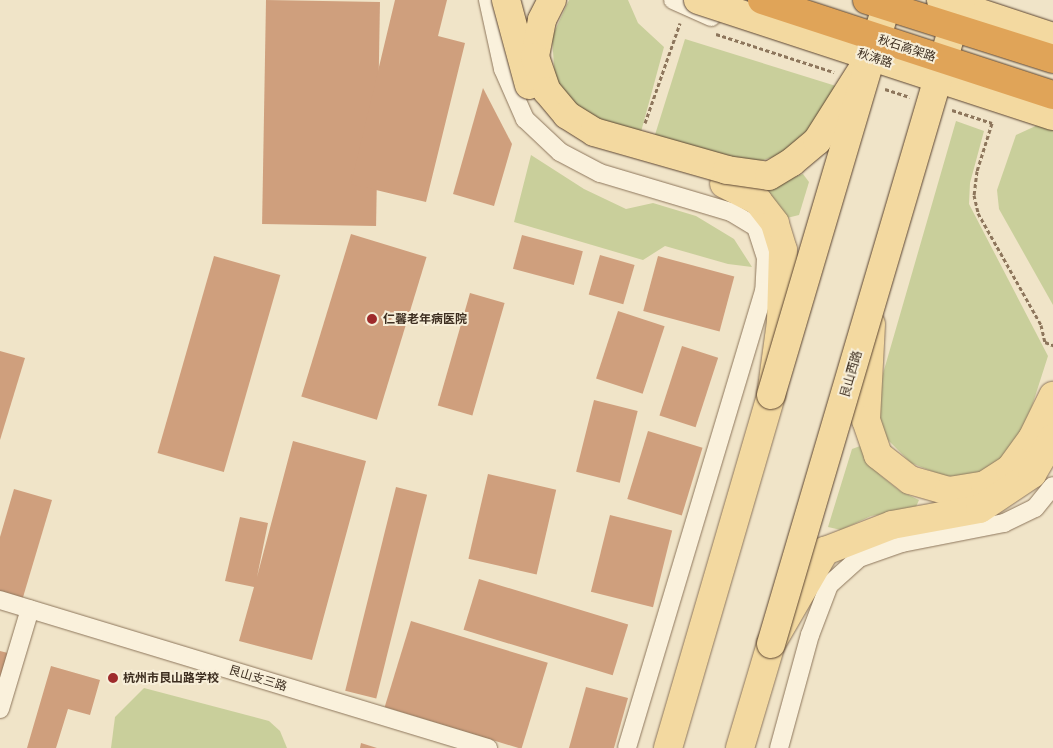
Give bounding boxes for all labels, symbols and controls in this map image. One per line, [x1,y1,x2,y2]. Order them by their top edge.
street label: 秋石高架路 [876,32,938,64]
street label: 秋涛路 [856,46,894,70]
marker: 仁馨老年病医院 [365,312,379,326]
place label: 仁馨老年病医院 [383,312,467,326]
street label: 艮山西路 [837,349,865,399]
street label: 艮山支三路 [227,662,289,694]
place label: 杭州市艮山路学校 [123,671,219,685]
marker: 杭州市艮山路学校 [107,672,119,684]

